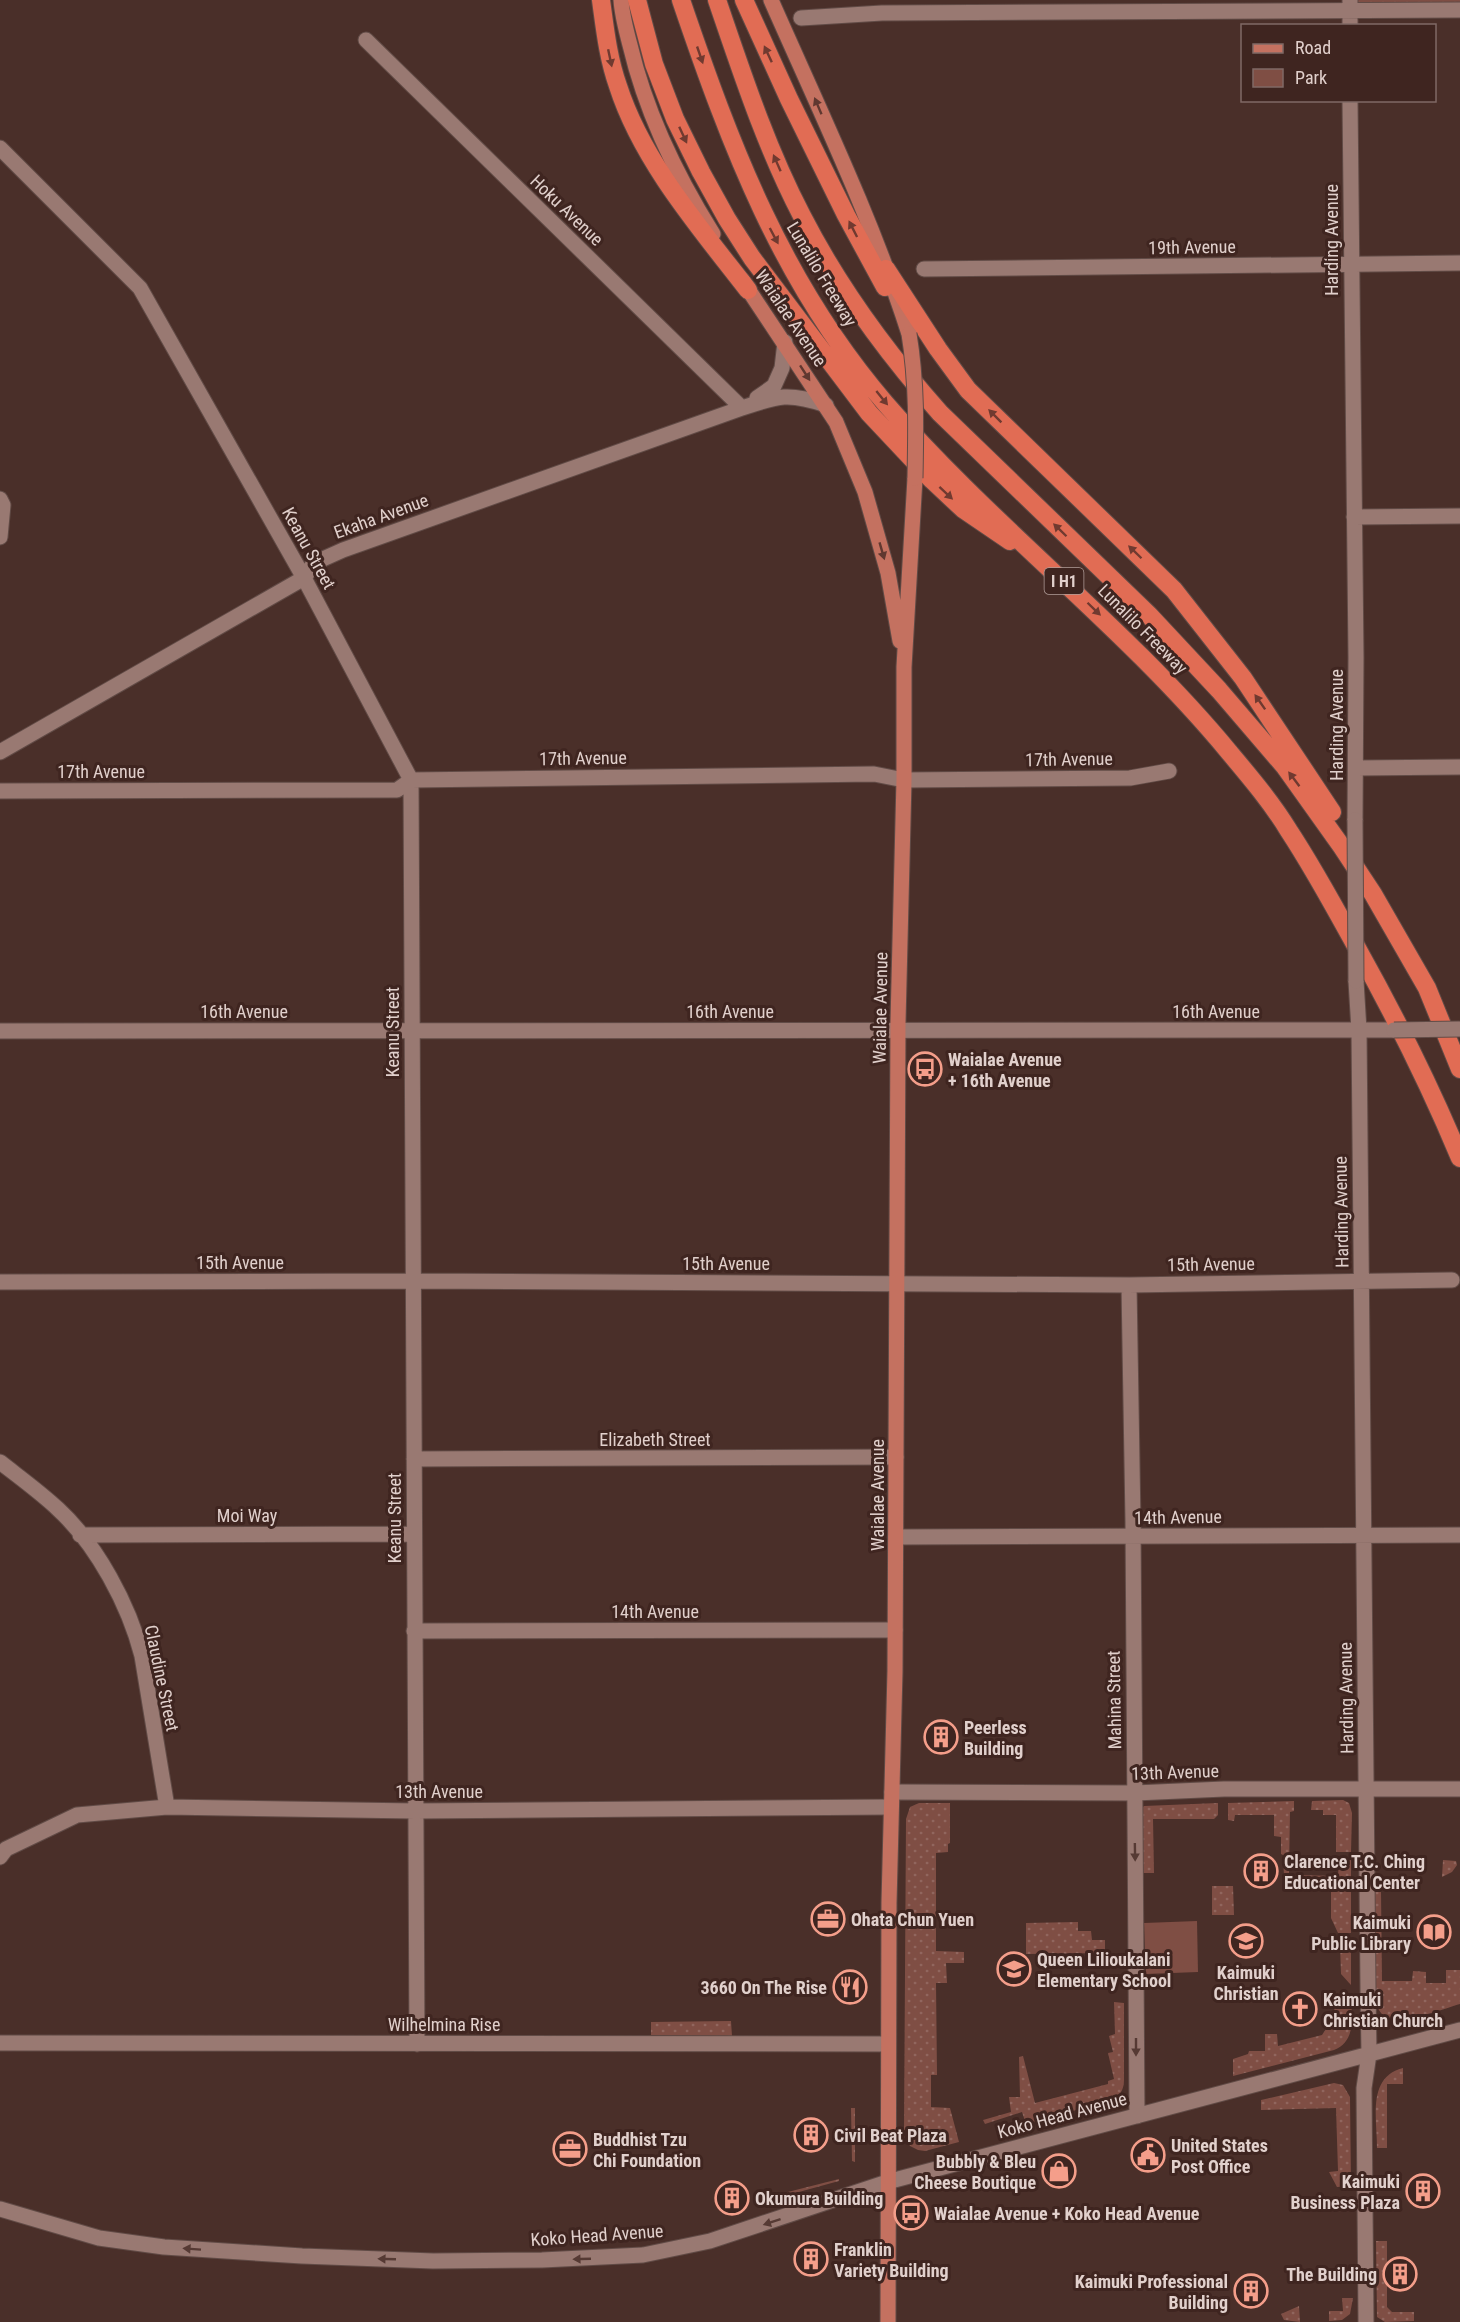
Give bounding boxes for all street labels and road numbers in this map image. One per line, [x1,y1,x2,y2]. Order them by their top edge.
street label: Hoku Avenue [526,170,608,250]
street label: Harding Avenue [1321,184,1342,296]
street label: Lunalilo Freeway [783,218,862,330]
street label: 19th Avenue [1148,236,1236,258]
street label: Waialae Avenue [751,266,831,370]
street label: Ekaha Avenue [331,489,431,543]
street label: Keanu Street [278,503,340,593]
road number: I H1 [1044,568,1084,594]
street label: Lunalilo Freeway [1094,580,1193,679]
street label: Harding Avenue [1326,669,1347,781]
street label: 17th Avenue [539,747,627,769]
street label: 17th Avenue [1025,748,1113,770]
street label: 17th Avenue [57,761,145,782]
street label: Waialae Avenue [869,952,891,1064]
street label: Keanu Street [382,987,403,1077]
street label: 16th Avenue [200,1001,288,1022]
street label: 16th Avenue [686,1001,774,1022]
street label: 16th Avenue [1172,1001,1260,1022]
street label: Harding Avenue [1330,1156,1352,1268]
street label: 15th Avenue [196,1252,284,1273]
street label: 15th Avenue [682,1253,770,1274]
street label: 15th Avenue [1167,1253,1255,1275]
street label: Elizabeth Street [599,1429,711,1450]
street label: Waialae Avenue [867,1439,888,1551]
street label: Keanu Street [384,1473,405,1563]
street label: Moi Way [217,1505,278,1526]
street label: 14th Avenue [1134,1506,1222,1528]
street label: 14th Avenue [611,1601,699,1622]
street label: Claudine Street [140,1623,184,1733]
street label: Harding Avenue [1335,1642,1357,1754]
street label: Mahina Street [1103,1650,1125,1750]
street label: 13th Avenue [1131,1760,1219,1784]
street label: 13th Avenue [395,1781,483,1802]
street label: Wilhelmina Rise [388,2014,500,2035]
street label: Koko Head Avenue [995,2088,1129,2142]
street label: Koko Head Avenue [530,2220,664,2250]

